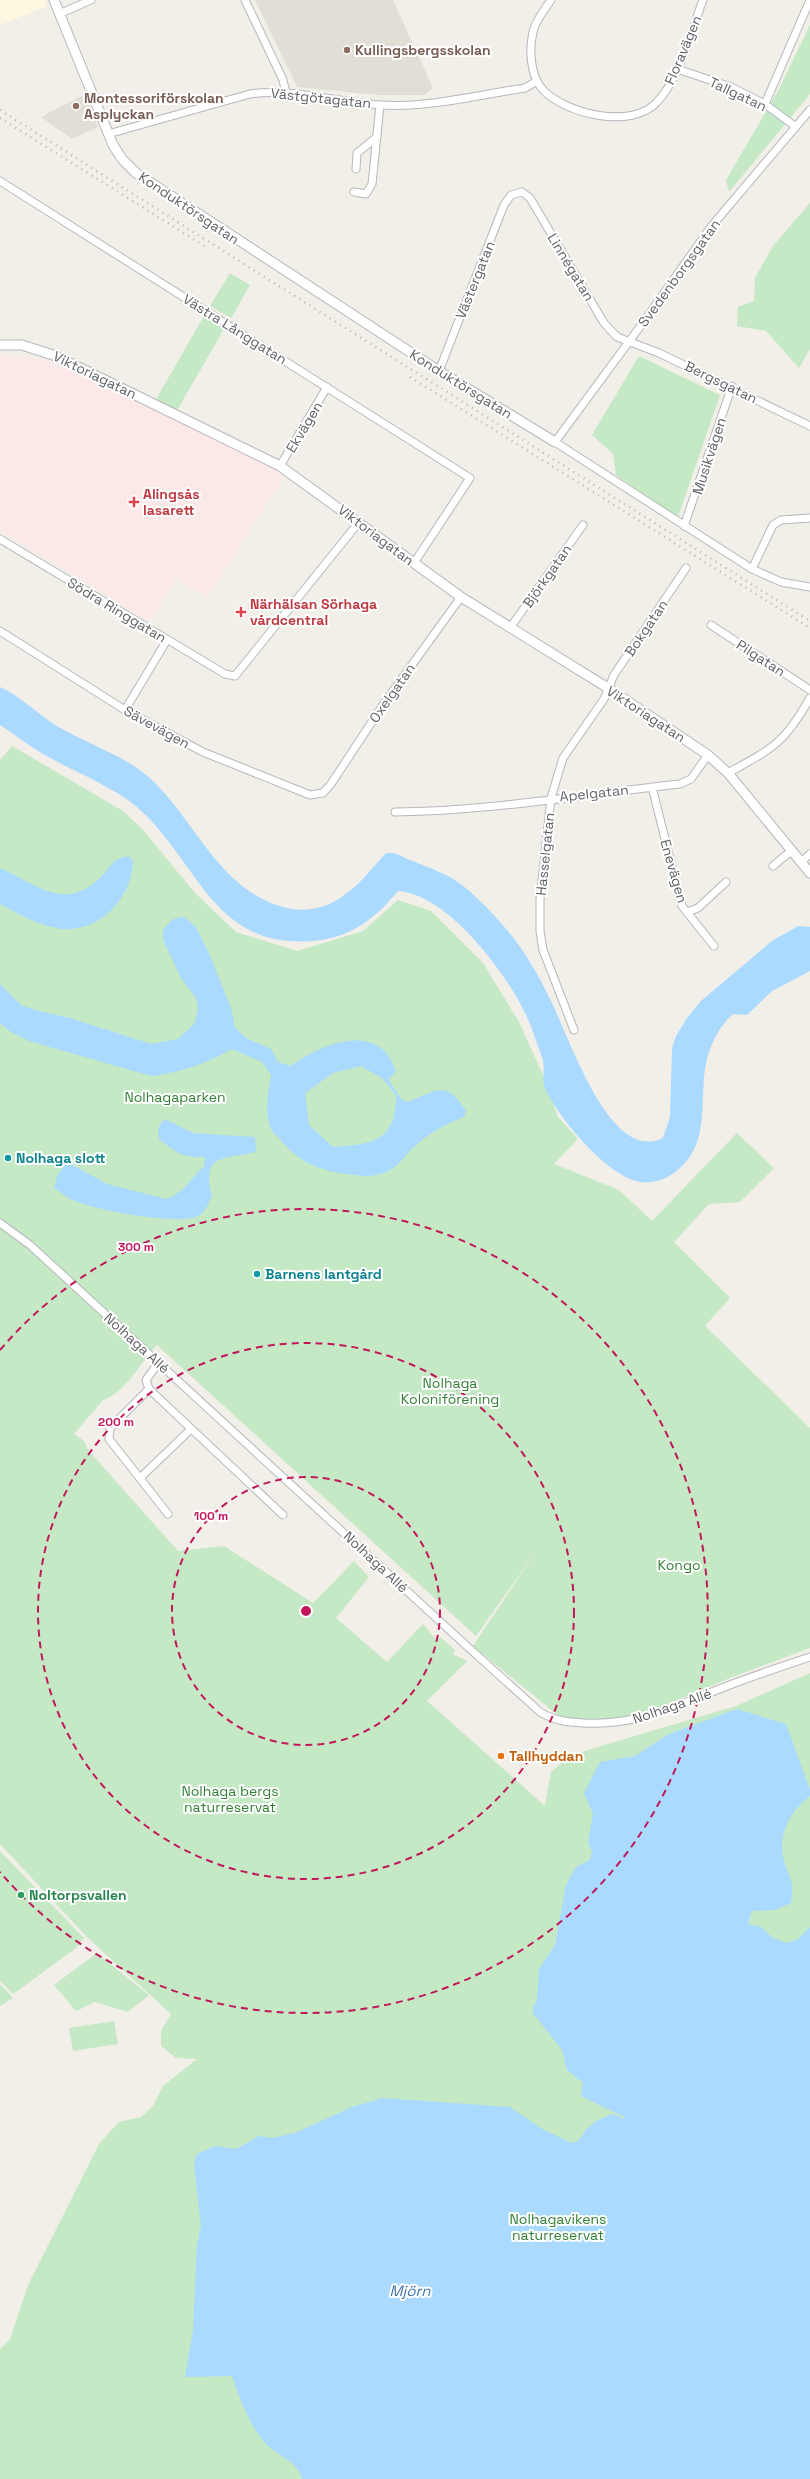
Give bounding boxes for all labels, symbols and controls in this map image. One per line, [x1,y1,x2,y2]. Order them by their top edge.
street label: Floravägen [660,13,706,87]
place label: Kullingsbergsskolan [355,41,491,59]
marker: Kullingsbergsskolan [342,45,352,55]
street label: Tallgatan [706,73,770,115]
street label: Västgötagatan [270,84,372,112]
place label: Montessoriförskolan Asplyckan [84,89,224,123]
marker: Montessoriförskolan Asplyckan [71,101,81,111]
street label: Konduktörsgatan [135,168,243,248]
street label: Svedenborgsgatan [634,216,724,330]
street label: Linnégatan [544,230,598,304]
street label: Västergatan [451,238,499,322]
street label: Västra Långgatan [180,290,290,368]
street label: Konduktörsgatan [406,345,516,423]
street label: Viktoriagatan [50,347,140,403]
street label: Bergsgatan [682,357,760,407]
street label: Ekvägen [282,398,326,456]
street label: Musikvägen [688,415,730,497]
place label: Alingsås lasarett [143,485,200,519]
marker: Alingsås lasarett [128,496,140,508]
street label: Viktoriagatan [334,501,418,569]
street label: Björkgatan [519,541,575,611]
street label: Södra Ringgatan [64,573,170,647]
place label: Närhälsan Sörhaga vårdcentral [250,595,377,629]
street label: Bokgatan [620,596,672,660]
marker: Närhälsan Sörhaga vårdcentral [235,606,247,618]
street label: Pilgatan [733,635,789,681]
street label: Oxelgatan [365,660,419,726]
street label: Viktoriagatan [603,682,689,746]
street label: Sävevägen [121,702,193,752]
street label: Apelgatan [559,780,629,806]
street label: Hasselgatan [532,812,558,896]
street label: Enevägen [656,837,692,905]
park label: Nolhagaparken [124,1088,226,1106]
place label: Nolhaga slott [16,1149,105,1167]
marker: Nolhaga slott [3,1153,13,1163]
text: 300 m [118,1239,154,1255]
place label: Barnens lantgård [265,1265,382,1283]
marker: Barnens lantgård [252,1269,262,1279]
street label: Nolhaga Allé [100,1309,174,1377]
park label: Nolhaga Koloniförening [401,1374,499,1408]
text: 200 m [98,1414,134,1430]
text: 100 m [194,1508,228,1524]
street label: Nolhaga Allé [340,1527,412,1597]
park label: Kongo [657,1556,701,1574]
centre of rings [299,1604,313,1618]
street label: Nolhaga Allé [630,1684,714,1728]
place label: Tallhyddan [509,1747,583,1765]
marker: Tallhyddan [496,1751,506,1761]
park label: Nolhaga bergs naturreservat [181,1782,279,1816]
place label: Noltorpsvallen [29,1886,127,1904]
marker: Noltorpsvallen [16,1890,26,1900]
park label: Nolhagavikens naturreservat [510,2210,606,2244]
water label: Mjörn [390,2281,431,2300]

